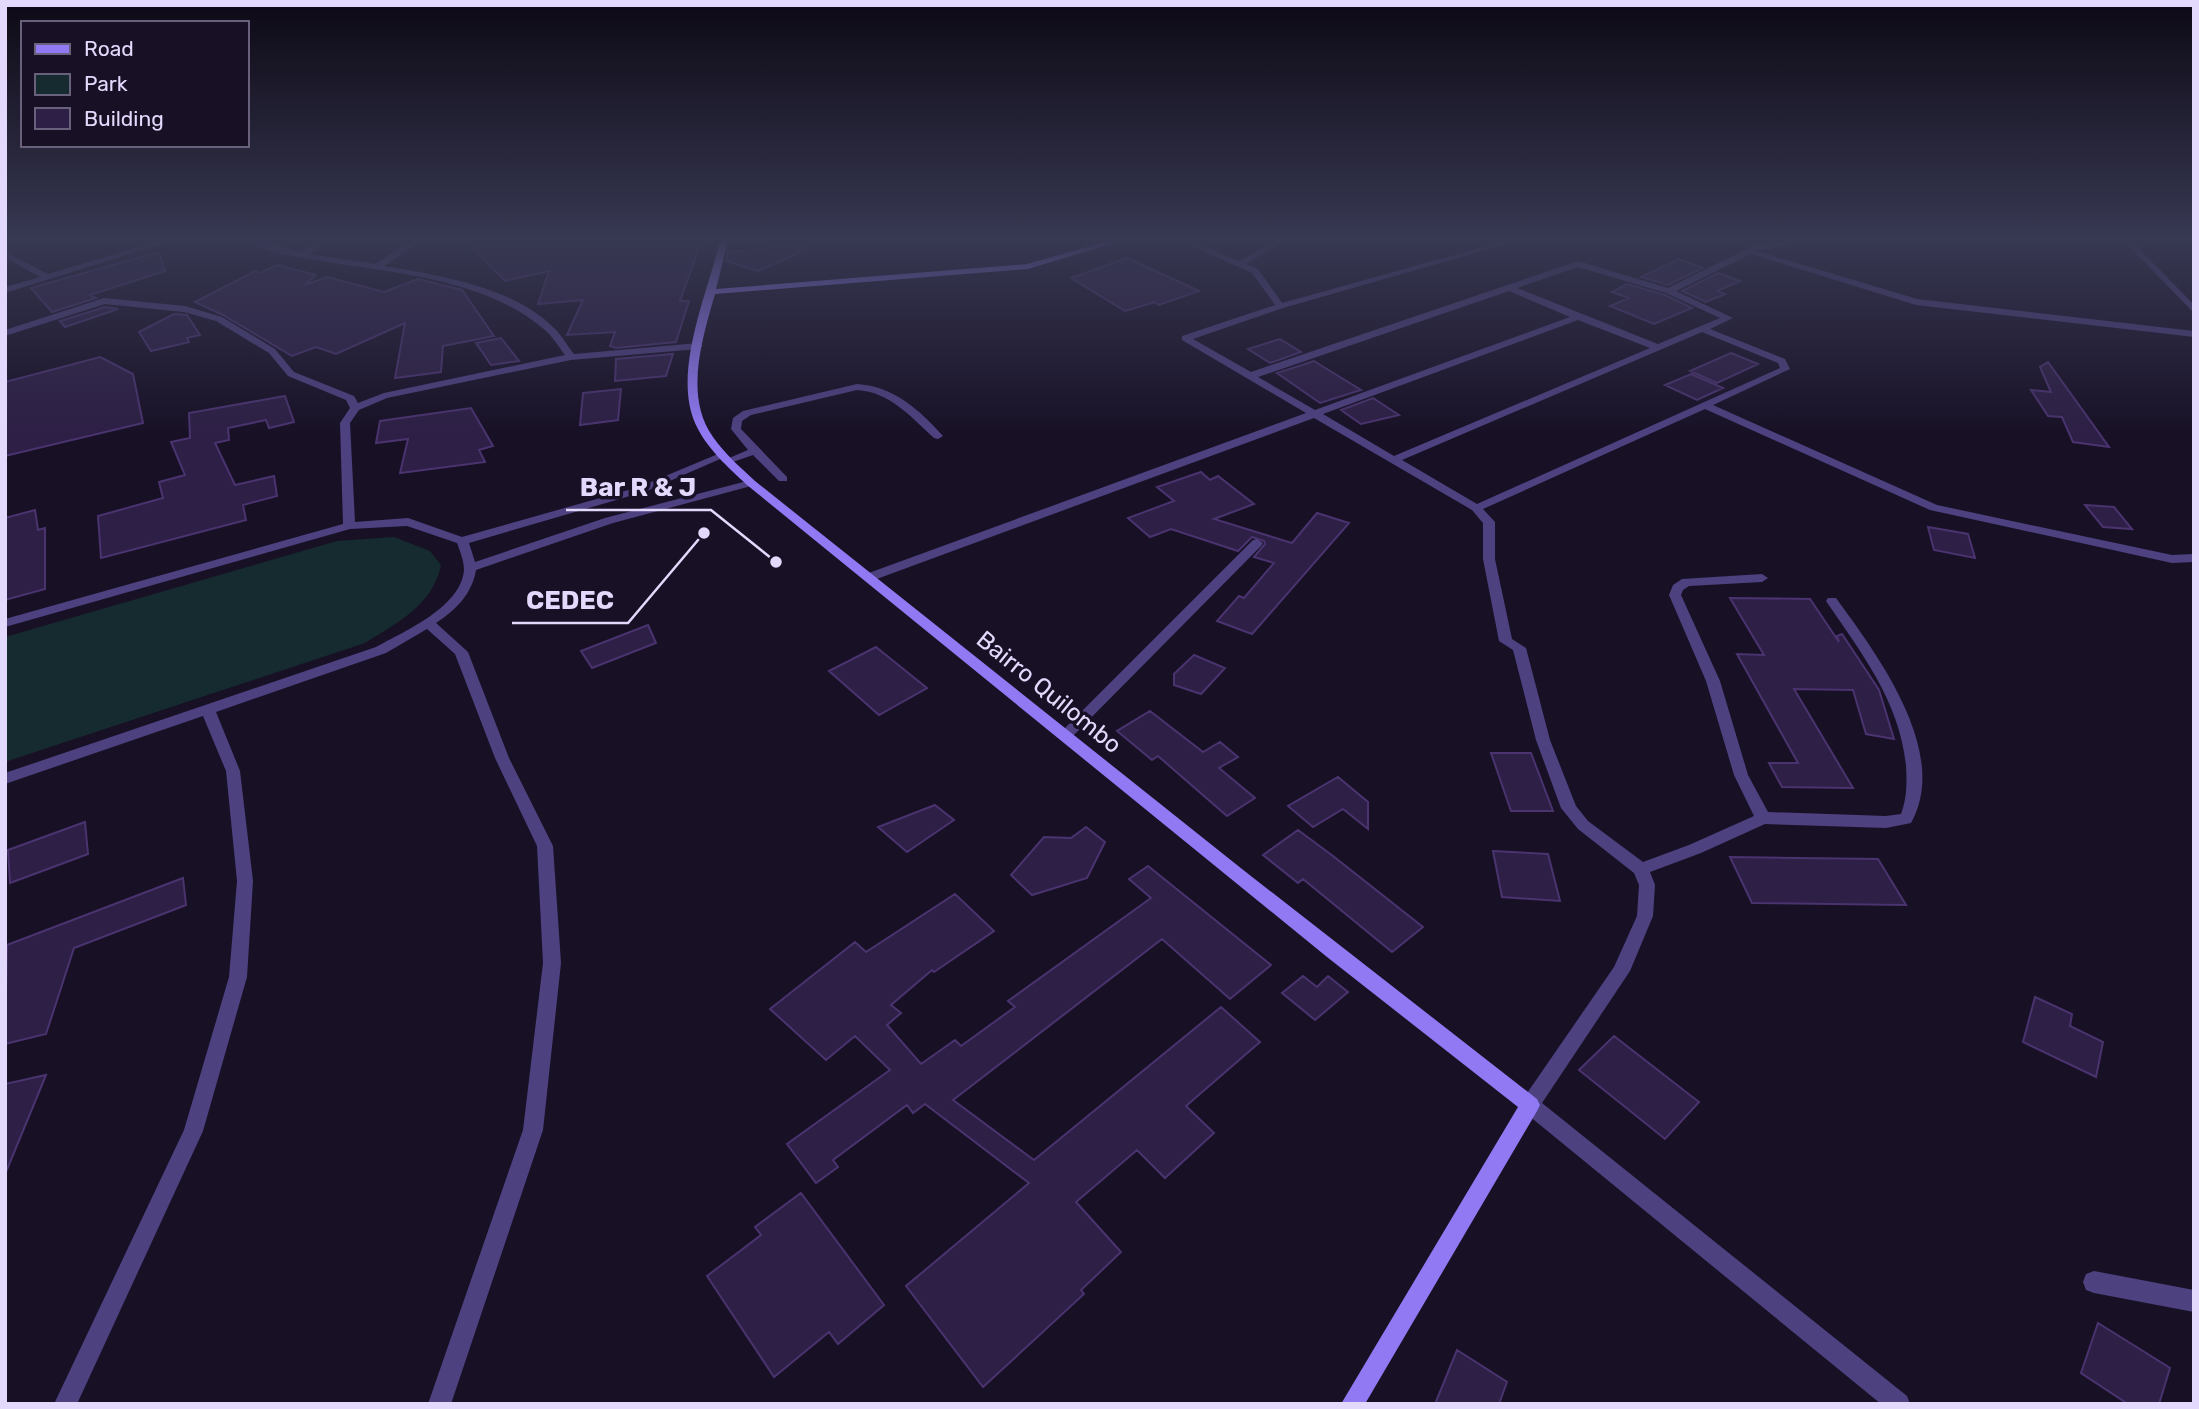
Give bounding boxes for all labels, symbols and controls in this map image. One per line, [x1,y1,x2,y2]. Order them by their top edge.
legend [21,21,248,147]
text: Road [84,36,134,61]
text: Park [84,71,128,96]
text: Building [84,106,164,131]
callout: Bar R & J [566,463,711,510]
text: Bar R & J [580,472,696,503]
callout: CEDEC [512,576,628,623]
text: CEDEC [526,585,614,616]
street label: Bairro Quilombo [971,625,1127,759]

